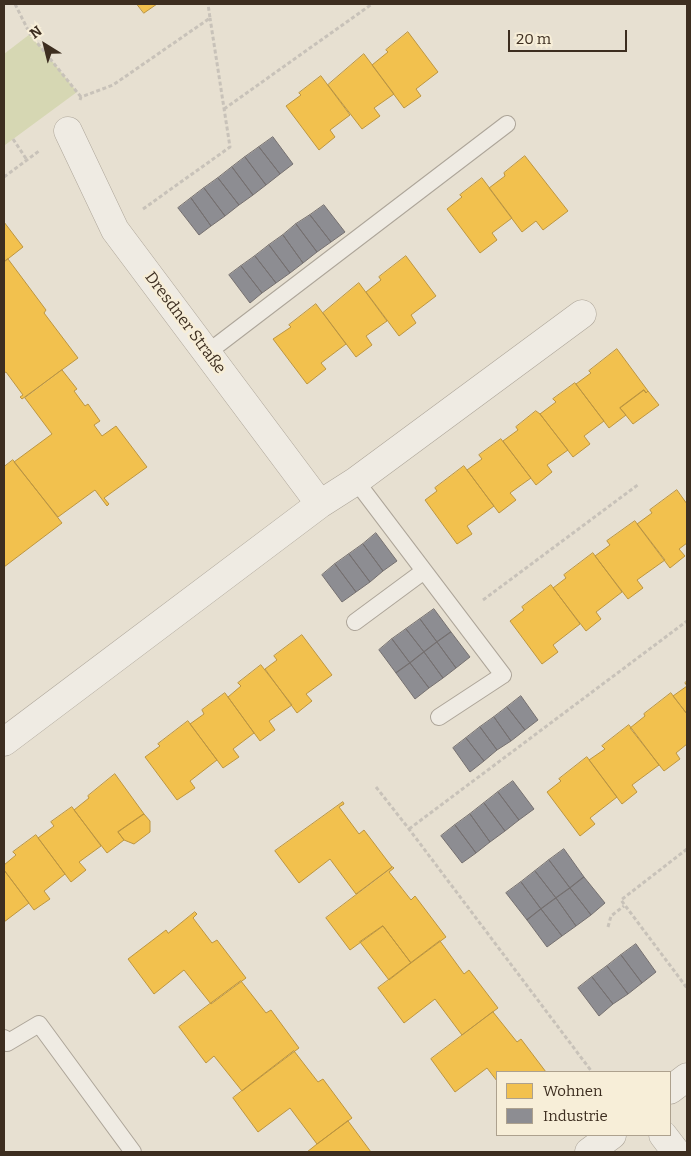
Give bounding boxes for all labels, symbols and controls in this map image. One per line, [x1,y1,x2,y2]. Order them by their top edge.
north arrow [20,20,70,70]
scale bar [511,20,630,52]
text: N [27,22,45,43]
text: 20 m [516,30,551,48]
street label: Dresdner Straße [140,268,230,378]
legend [496,1071,671,1136]
text: Wohnen [543,1082,602,1100]
text: Industrie [543,1107,608,1125]

